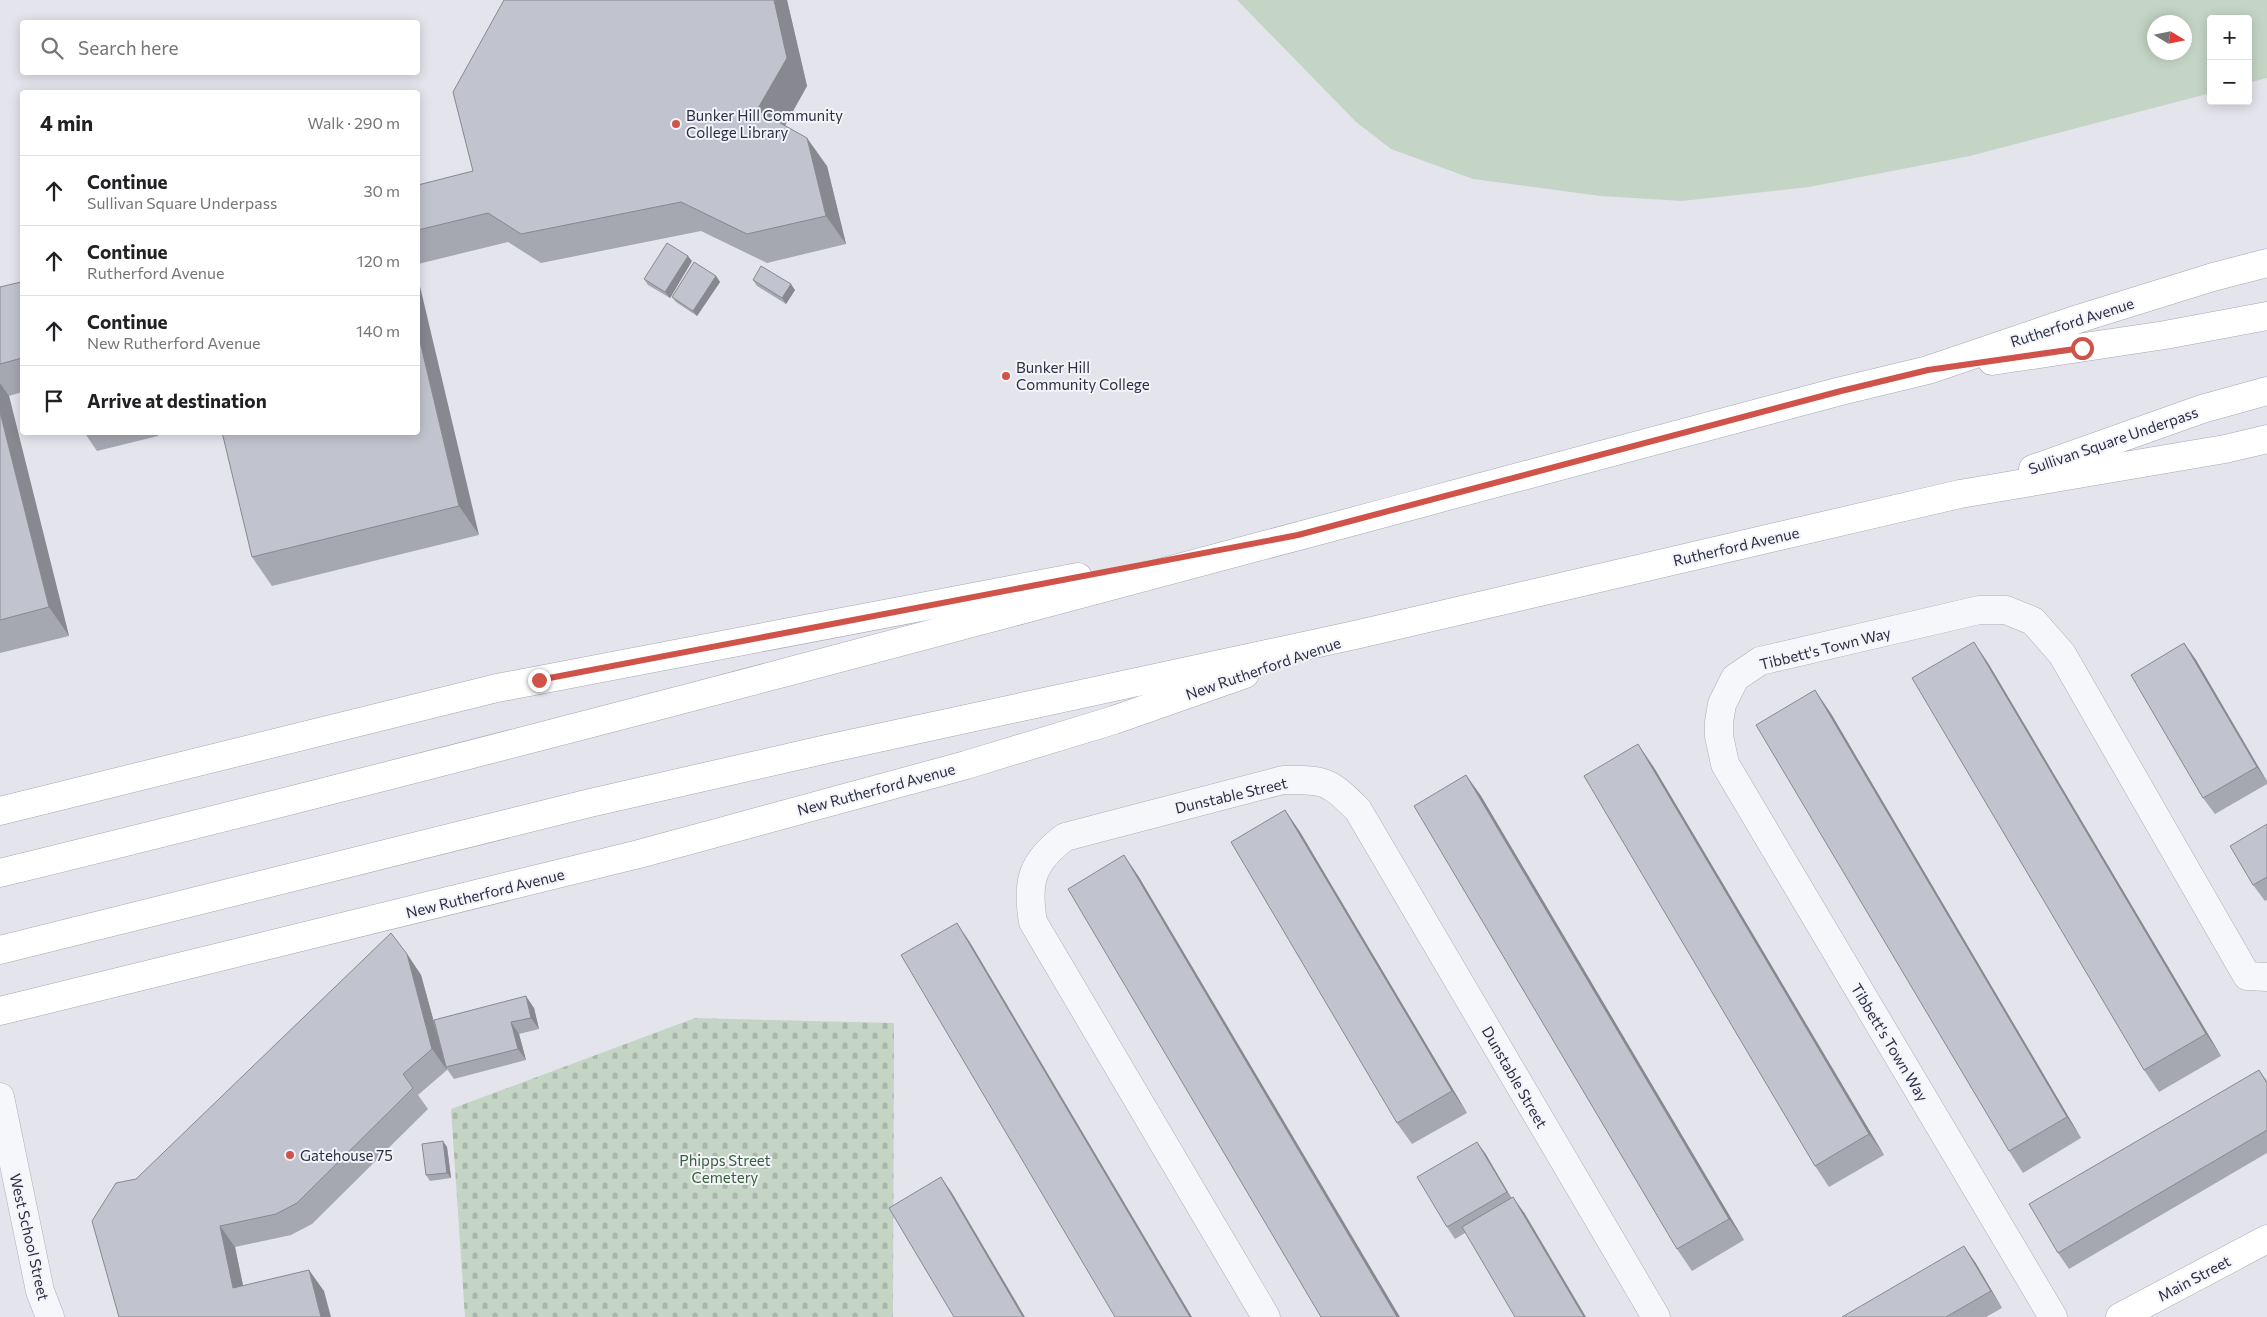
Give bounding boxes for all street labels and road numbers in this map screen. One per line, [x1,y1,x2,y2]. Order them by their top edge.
street label: Rutherford Avenue [2008,294,2136,350]
street label: Sullivan Square Underpass [2026,402,2200,478]
street label: Rutherford Avenue [1671,523,1801,569]
street label: Tibbett's Town Way [1758,623,1893,673]
street label: New Rutherford Avenue [1183,633,1343,703]
street label: New Rutherford Avenue [795,759,957,819]
street label: Dunstable Street [1173,773,1289,817]
street label: New Rutherford Avenue [404,865,566,921]
street label: Tibbett's Town Way [1848,980,1933,1105]
street label: Dunstable Street [1479,1023,1551,1131]
street label: West School Street [7,1172,53,1302]
street label: Main Street [2155,1251,2233,1305]

